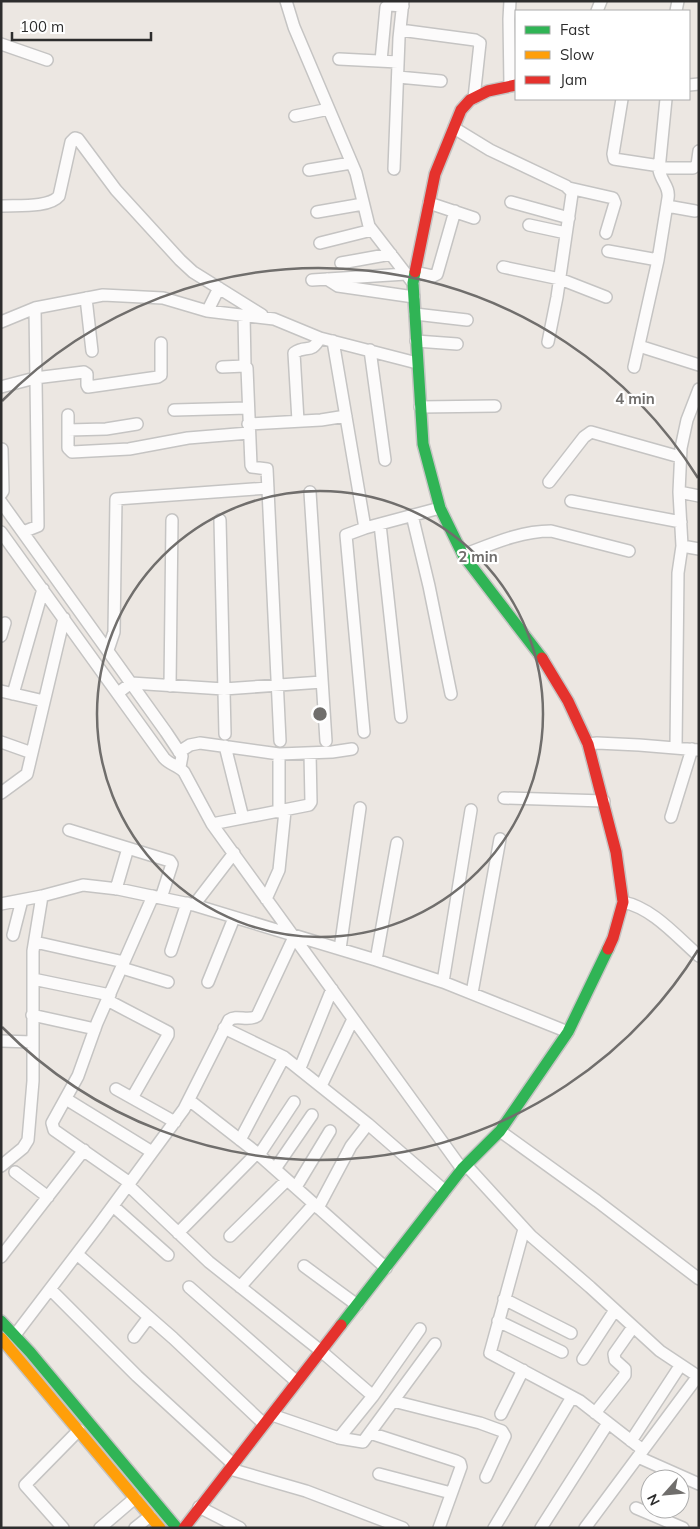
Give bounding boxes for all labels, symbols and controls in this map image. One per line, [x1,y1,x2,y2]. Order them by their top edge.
scale bar [12,10,151,42]
legend [515,10,690,100]
text: 100 m [20,17,64,36]
text: Fast [560,20,590,39]
text: Slow [560,45,594,64]
text: Jam [560,70,587,89]
text: 4 min [615,389,655,408]
text: 2 min [458,547,498,566]
centre of rings [311,705,329,723]
north arrow [640,1469,690,1519]
text: N [643,1491,664,1509]

